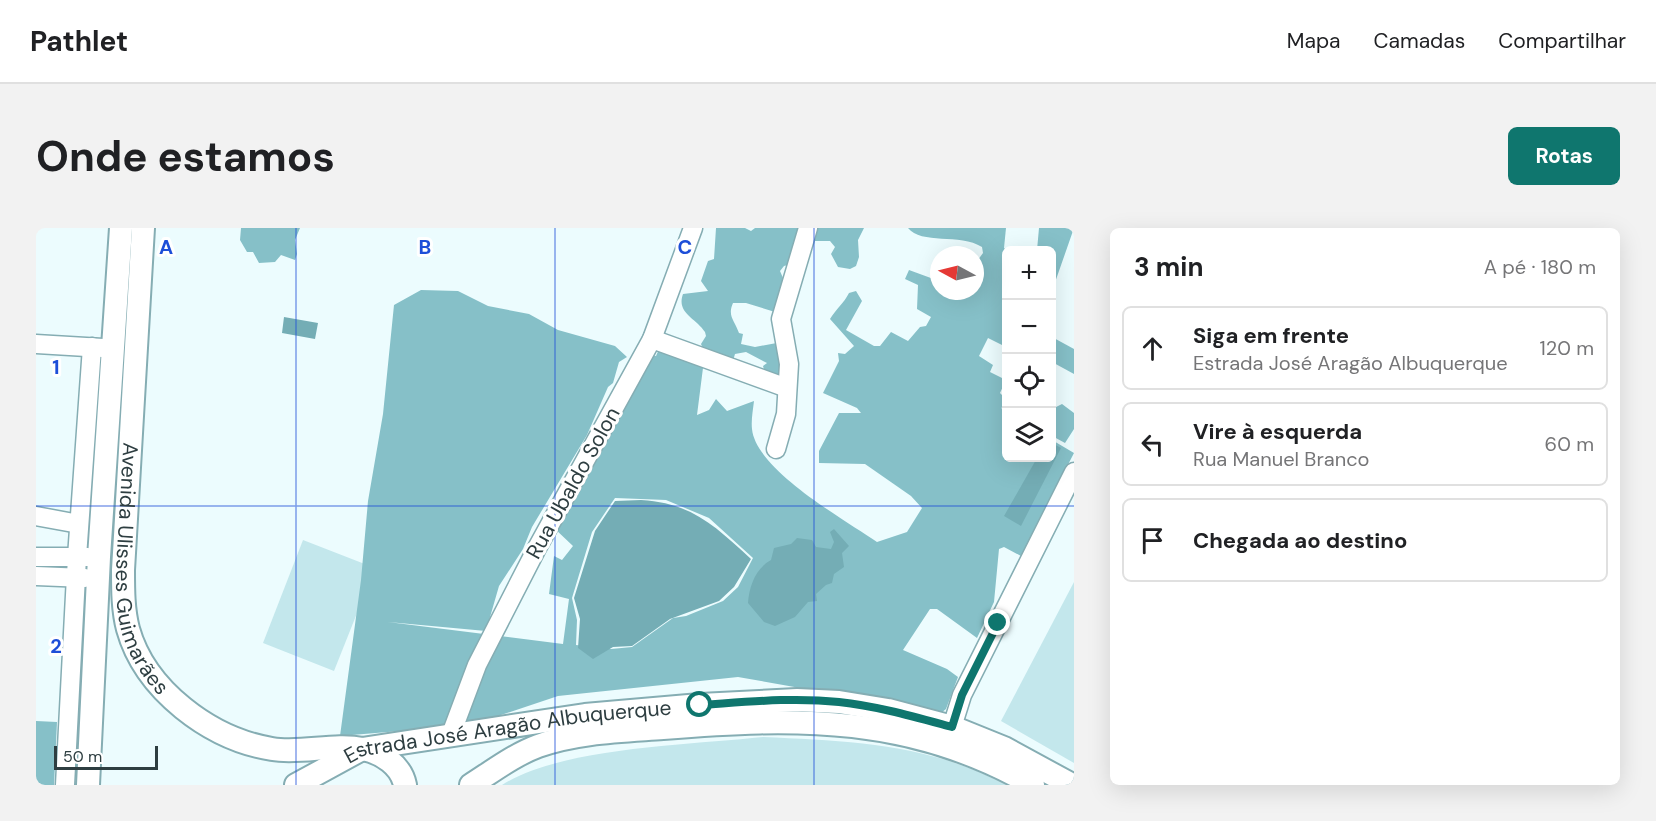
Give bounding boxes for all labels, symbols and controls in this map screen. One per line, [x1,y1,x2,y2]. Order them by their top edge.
text: Pathlet [30,23,128,60]
text: Mapa [1287,27,1340,55]
text: Camadas [1373,27,1465,55]
text: Compartilhar [1498,27,1626,55]
button: Rotas [1508,127,1620,185]
text: Onde estamos [36,129,335,184]
text: A [159,234,173,260]
text: B [419,234,431,260]
text: C [678,234,692,260]
north arrow [930,246,984,300]
map controls [1002,246,1056,462]
button: + [1002,246,1056,300]
text: 3 min [1134,250,1203,284]
text: A pé · 180 m [1484,254,1596,280]
button: − [1002,300,1056,354]
text: Siga em frente [1193,321,1349,350]
icon: ahead [1136,332,1169,365]
text: 120 m [1540,335,1594,361]
text: Estrada José Aragão Albuquerque [1193,350,1508,376]
text: 1 [52,354,60,380]
button: locate [1002,354,1056,408]
street label: Rua Ubaldo Solon [520,402,626,564]
button: layers [1002,408,1056,462]
text: Vire à esquerda [1193,417,1362,446]
icon: left [1136,428,1169,461]
text: 60 m [1545,431,1594,457]
street label: Avenida Ulisses Guimarães [109,442,175,701]
text: Rua Manuel Branco [1193,446,1369,472]
icon: arrive [1136,524,1169,557]
text: Chegada ao destino [1193,526,1407,555]
route end [984,609,1010,635]
text: 2 [50,633,62,659]
route start [686,691,712,717]
street label: Estrada José Aragão Albuquerque [339,694,672,770]
scale bar [54,743,158,770]
text: 50 m [63,746,102,767]

